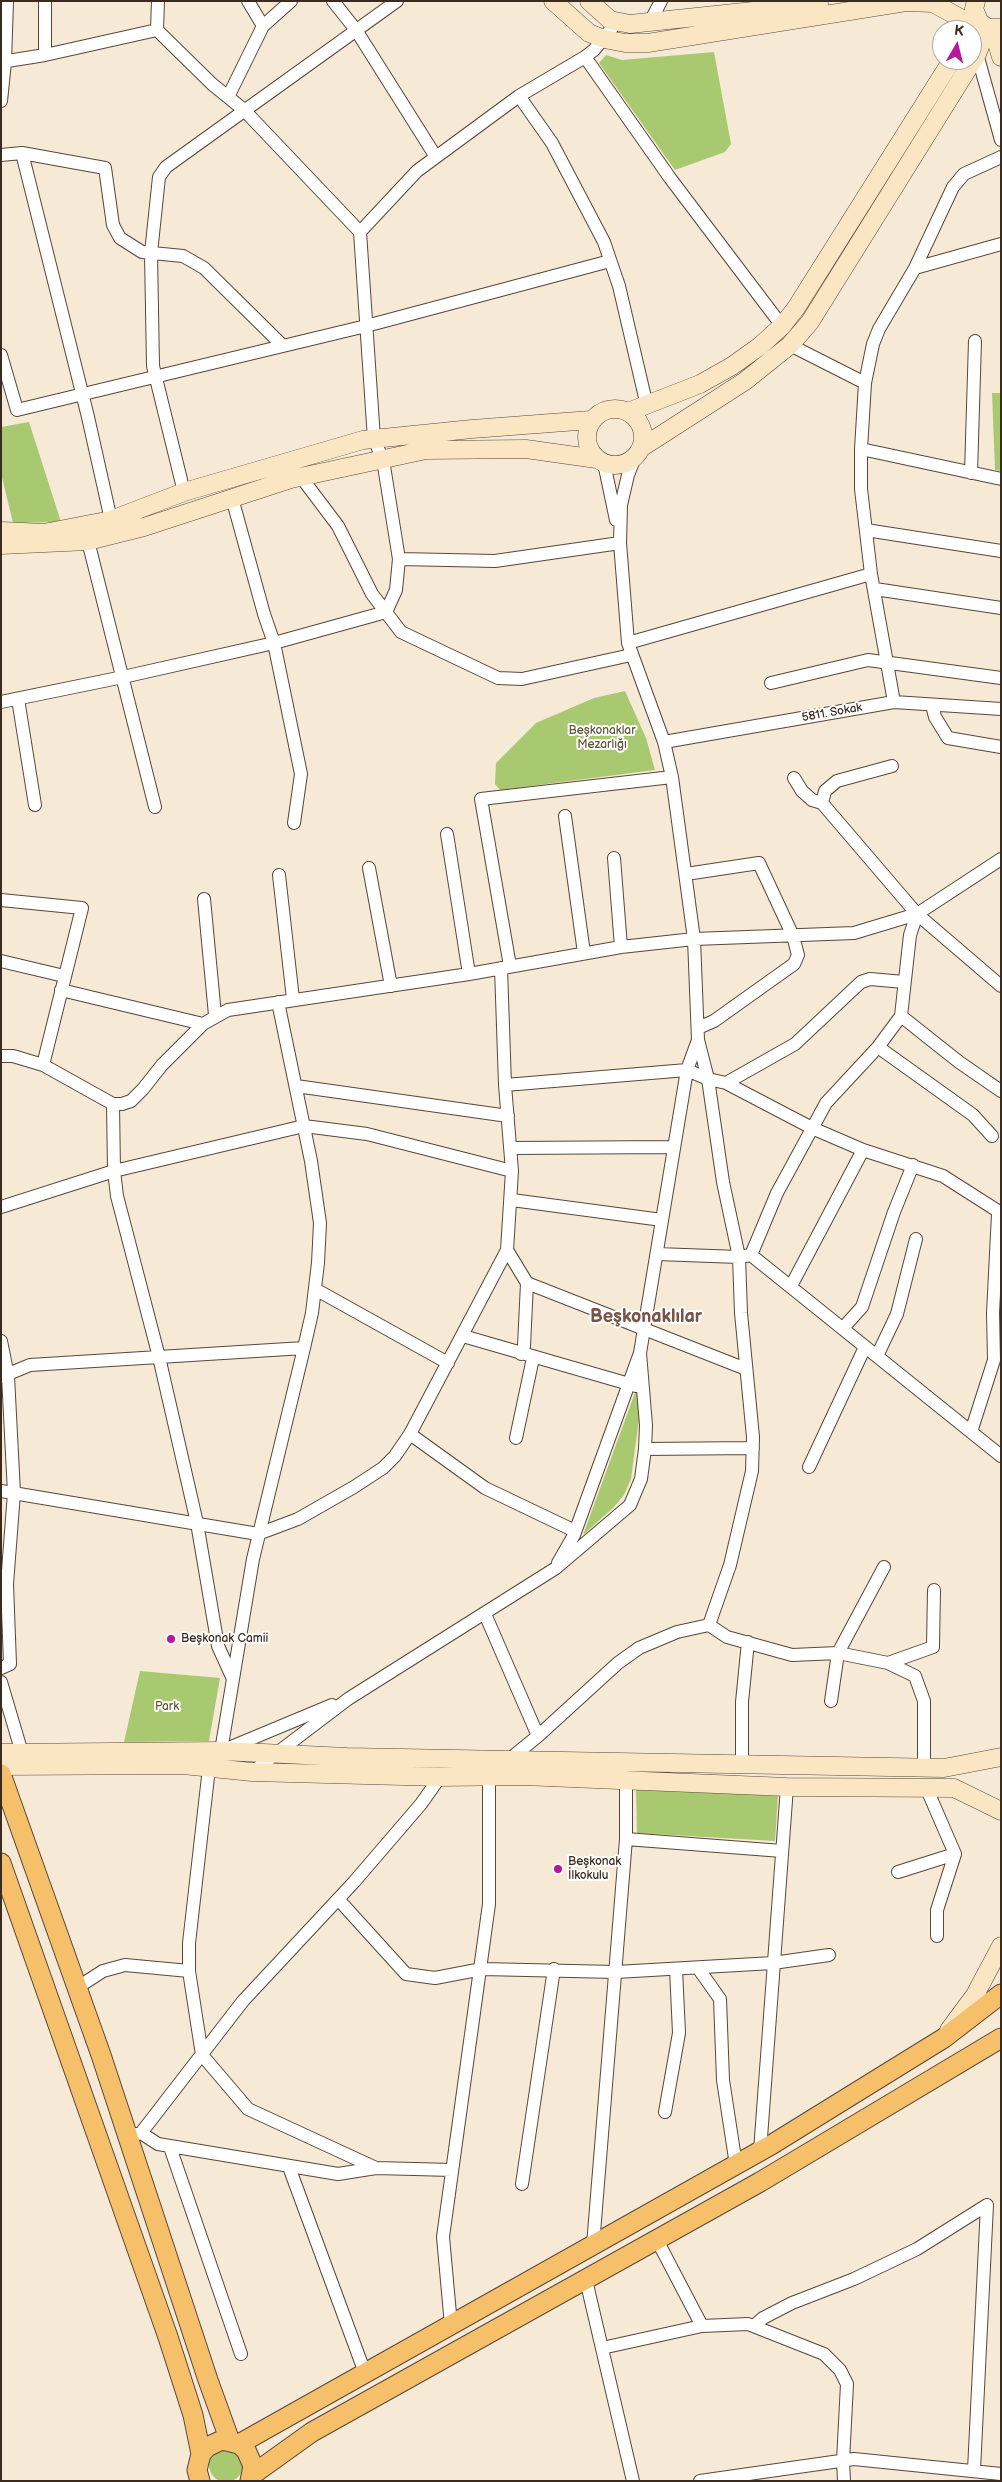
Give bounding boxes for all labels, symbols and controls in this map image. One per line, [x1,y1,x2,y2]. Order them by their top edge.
north arrow [932,20,982,70]
text: K [953,22,965,40]
street label: 5811. Sokak [801,701,863,725]
park label: Beşkonaklar Mezarlığı [569,724,635,752]
district label: Beşkonaklılar [590,1306,702,1328]
place label: Beşkonak Camii [181,1632,268,1646]
marker: Beşkonak Camii [165,1633,177,1645]
park label: Park [155,1700,179,1714]
place label: Beşkonak İlkokulu [568,1855,621,1883]
marker: Beşkonak İlkokulu [552,1863,564,1875]

